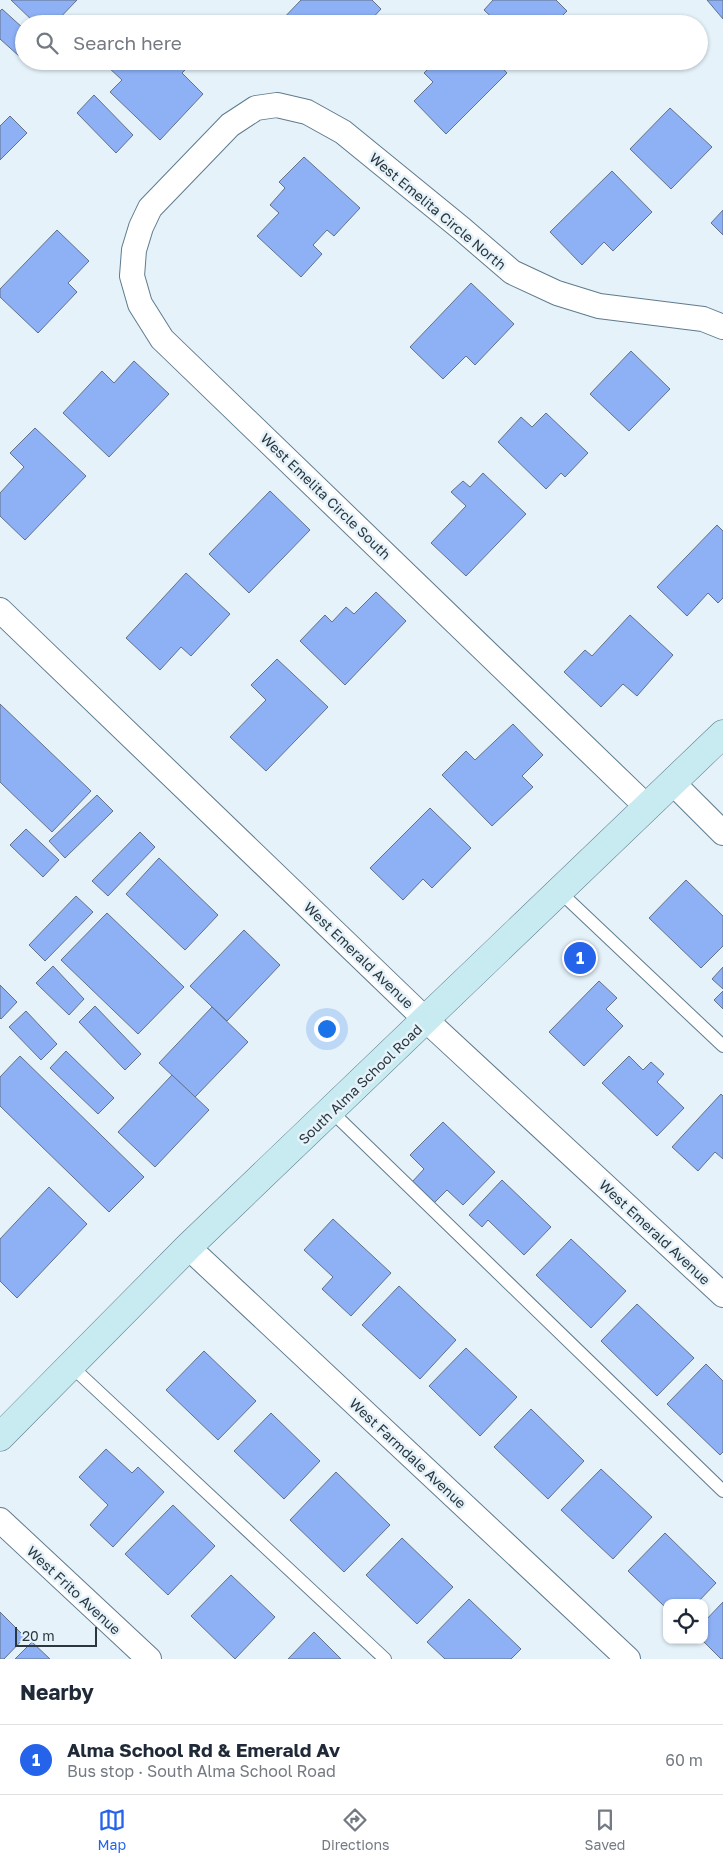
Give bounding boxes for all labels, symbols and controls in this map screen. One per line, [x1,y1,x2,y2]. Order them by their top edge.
search box [15,15,708,70]
icon: search [33,29,61,57]
text: Search here [73,31,182,54]
street label: West Emelita Circle North [366,149,510,273]
street label: West Emelita Circle South [257,429,395,563]
street label: West Emerald Avenue [301,898,417,1012]
pin: 1 [564,939,596,977]
your location [314,1016,340,1042]
street label: South Alma School Road [295,1021,425,1147]
street label: West Emerald Avenue [596,1176,714,1288]
street label: West Farmdale Avenue [346,1395,470,1511]
street label: West Frito Avenue [24,1542,124,1638]
map controls [663,1599,708,1644]
button: locate [663,1599,708,1644]
scale bar [15,1624,98,1647]
text: 20 m [22,1627,55,1644]
text: Nearby [20,1679,94,1705]
text: Alma School Rd & Emerald Av [67,1738,340,1761]
text: 1 [32,1750,40,1770]
text: 60 m [665,1750,703,1770]
text: Bus stop · South Alma School Road [67,1761,336,1781]
tab: Map [98,1806,126,1853]
tab: Directions [321,1806,390,1853]
tab: Saved [585,1806,625,1853]

